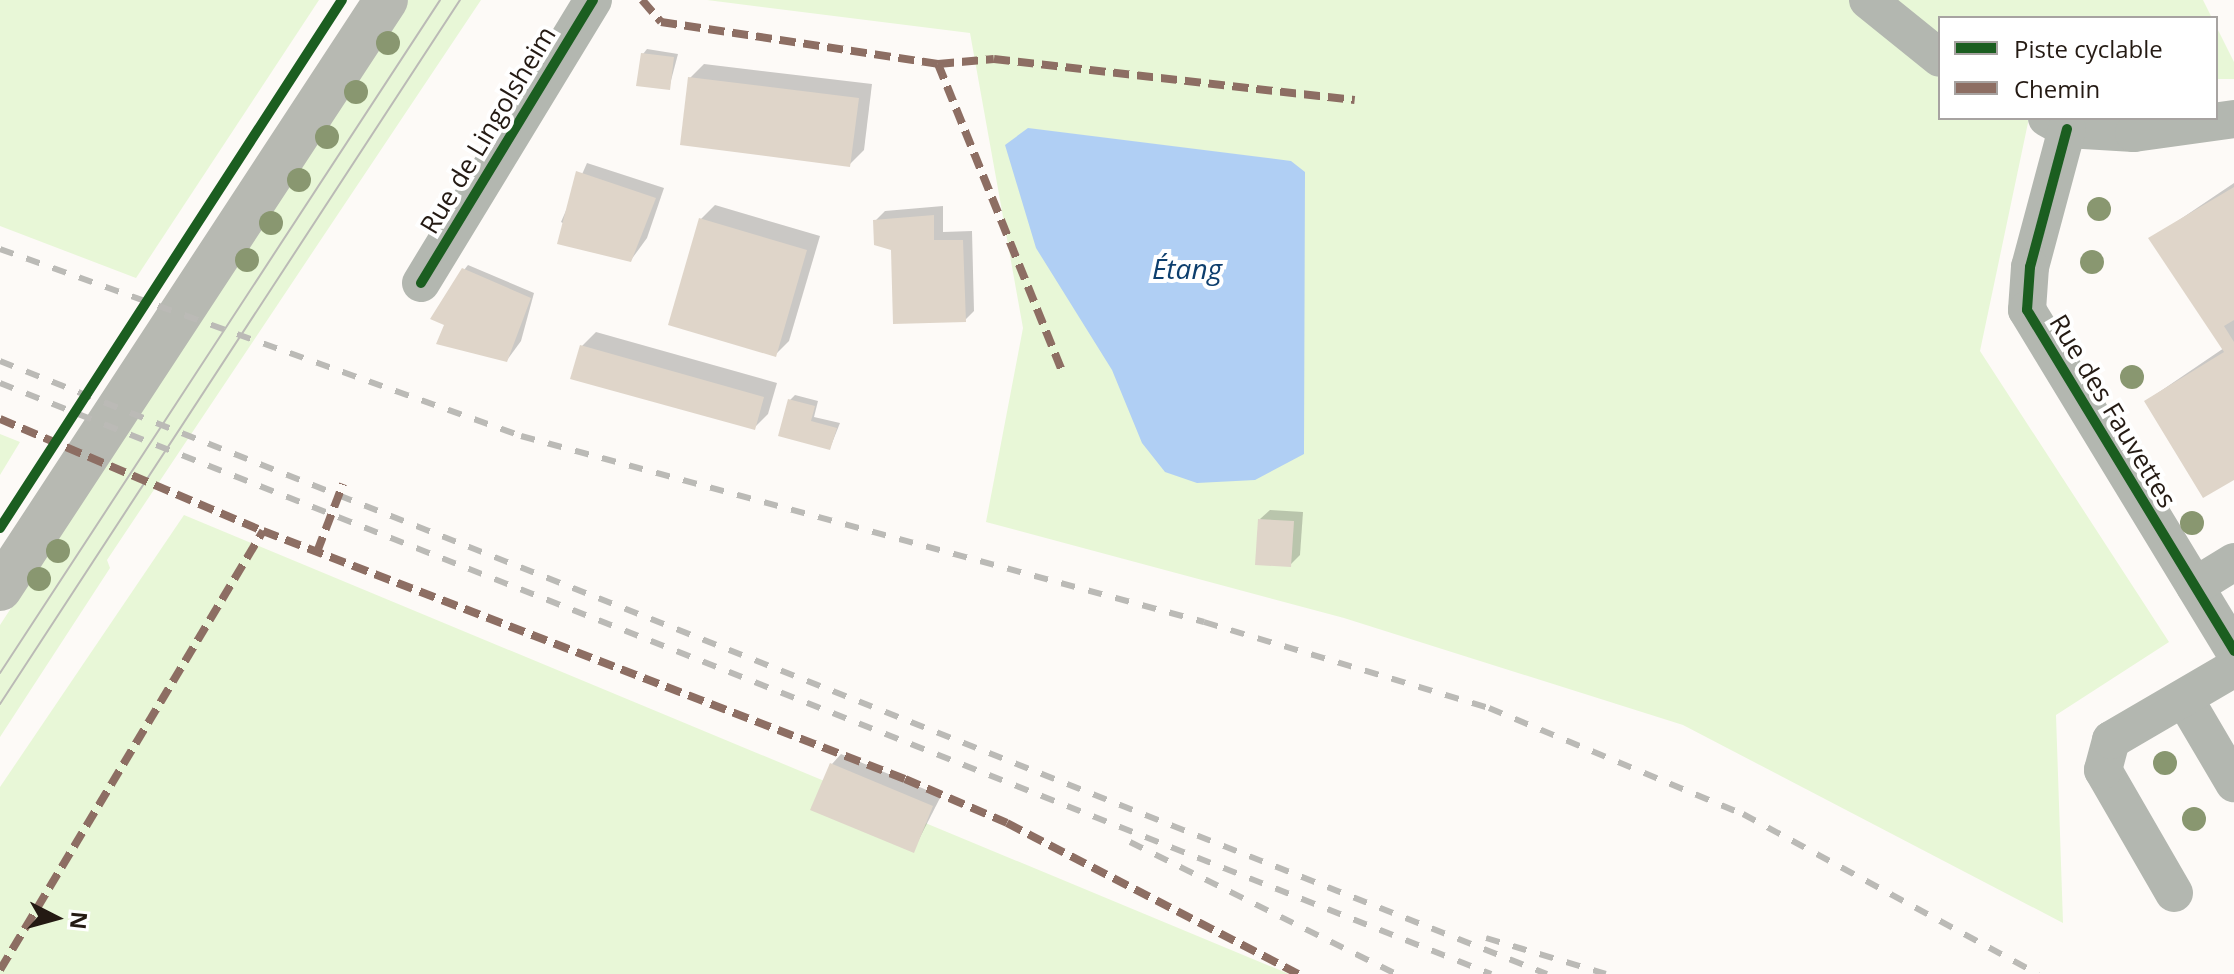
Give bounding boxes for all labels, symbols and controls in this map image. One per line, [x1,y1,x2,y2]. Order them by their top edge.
legend [1938,16,2218,120]
street label: Rue de Lingolsheim [414,21,562,239]
text: Piste cyclable [2014,32,2163,65]
text: Chemin [2014,72,2100,105]
water label: Étang [1152,251,1222,285]
street label: Rue des Fauvettes [2043,309,2183,513]
north arrow [16,878,96,958]
text: N [64,910,96,931]

